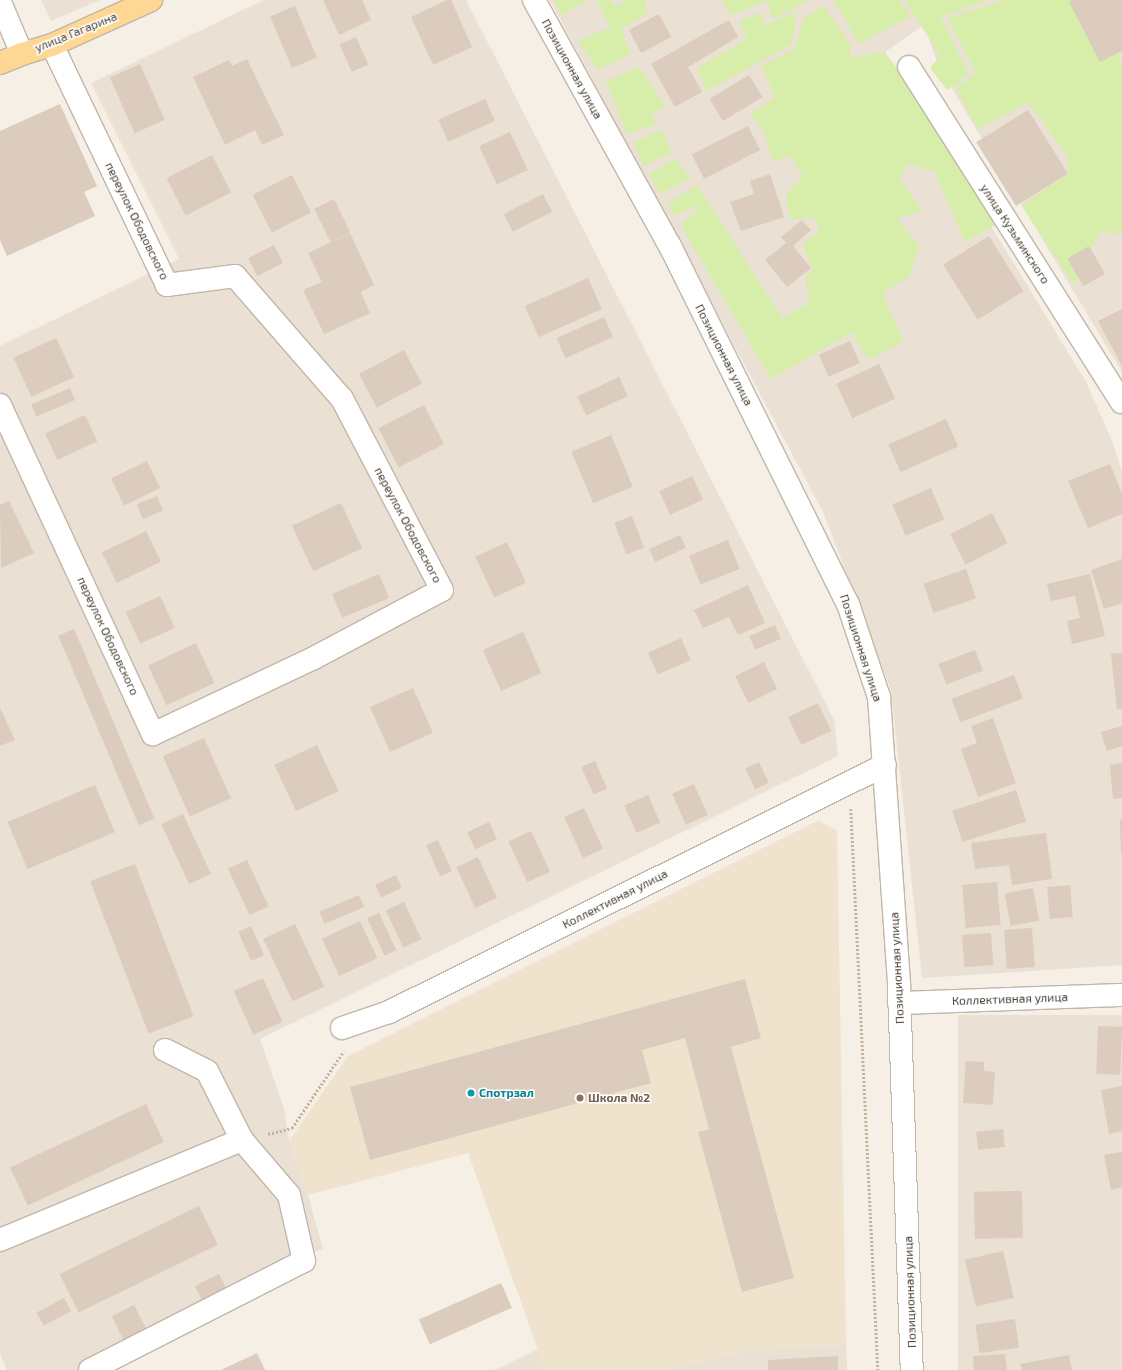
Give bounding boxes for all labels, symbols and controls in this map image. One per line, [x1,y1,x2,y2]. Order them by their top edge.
street label: улица Гагарина [33,9,119,55]
street label: Позиционная улица [539,16,605,122]
street label: переулок Ободовского [102,160,172,282]
street label: улица Кузьминского [977,181,1053,287]
street label: Позиционная улица [692,302,756,408]
street label: переулок Ободовского [371,465,445,585]
street label: переулок Ободовского [74,574,142,698]
street label: Позиционная улица [837,592,885,704]
street label: Коллективная улица [560,866,670,932]
street label: Позиционная улица [887,912,907,1024]
street label: Коллективная улица [952,990,1068,1008]
place label: Спотрзал [479,1086,534,1100]
marker: Спотрзал [466,1088,476,1098]
place label: Школа №2 [588,1091,650,1105]
marker: Школа №2 [575,1093,585,1103]
street label: Позиционная улица [901,1236,919,1348]

